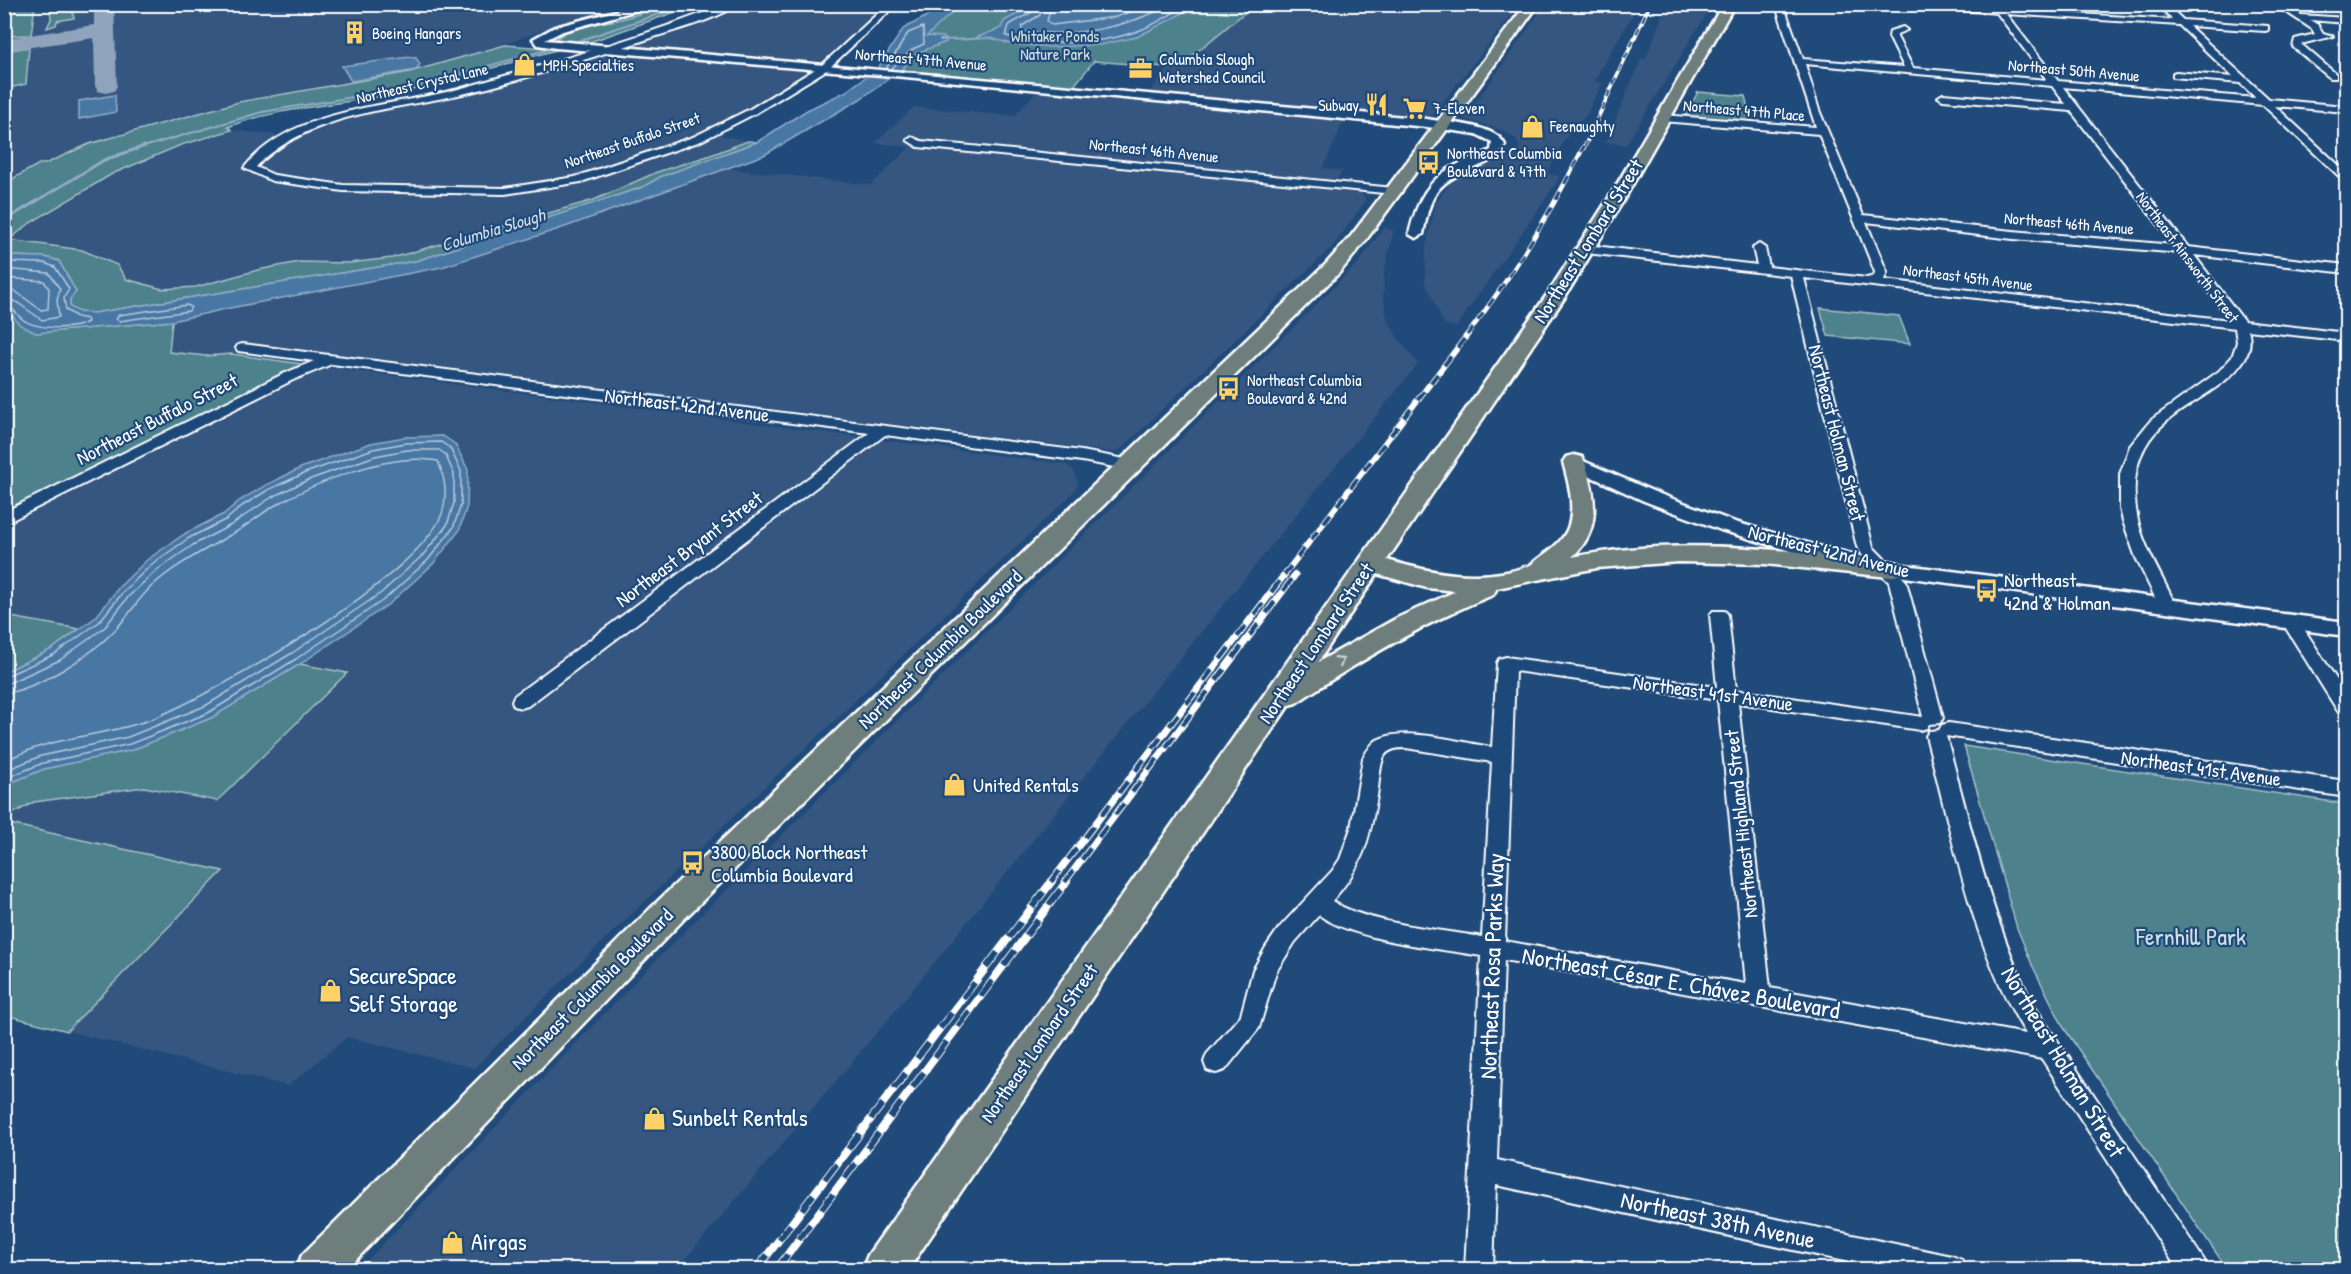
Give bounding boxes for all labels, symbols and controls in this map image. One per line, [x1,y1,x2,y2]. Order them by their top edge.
building icon: Boeing Hangars [341,20,367,46]
place label: Boeing Hangars [372,22,461,44]
park label: Whitaker Ponds Nature Park [1011,25,1099,65]
street label: Northeast 47th Avenue [854,42,988,76]
place label: Columbia Slough Watershed Council [1159,48,1266,88]
shop icon: MPH Specialties [512,52,538,78]
street label: Northeast 50th Avenue [2007,53,2141,87]
place label: MPH Specialties [543,54,634,76]
office icon: Columbia Slough Watershed Council [1128,55,1154,81]
street label: Northeast Crystal Lane [354,57,491,109]
restaurant icon: Subway [1364,92,1390,118]
place label: Subway [1318,94,1359,116]
street label: Northeast 47th Place [1682,94,1806,126]
supermarket icon: 7-Eleven [1402,95,1428,121]
place label: 7-Eleven [1433,97,1485,119]
street label: Northeast Buffalo Street [561,106,703,174]
shop icon: Feenaughty [1519,113,1545,139]
place label: Feenaughty [1549,115,1615,137]
street label: Northeast 46th Avenue [1088,132,1221,168]
place label: Northeast Columbia Boulevard & 47th [1447,142,1562,182]
bus stop icon: Northeast Columbia Boulevard & 47th [1416,149,1442,175]
street label: Northeast Lombard Street [1526,153,1650,328]
street label: Northeast Ainsworth Street [2131,187,2245,328]
water label: Columbia Slough [438,201,549,257]
street label: Northeast 46th Avenue [2003,206,2135,240]
street label: Northeast 45th Avenue [1902,258,2035,296]
street label: Northeast Holman Street [1802,342,1873,525]
street label: Northeast Buffalo Street [71,366,243,471]
place label: Northeast Columbia Boulevard & 42nd [1247,369,1362,409]
bus stop icon: Northeast Columbia Boulevard & 42nd [1216,376,1242,402]
street label: Northeast 42nd Avenue [603,381,771,428]
street label: Northeast Bryant Street [610,484,769,613]
street label: Northeast 42nd Avenue [1745,517,1913,584]
street label: Northeast Lombard Street [1252,556,1380,728]
street label: Northeast Columbia Boulevard [852,563,1028,734]
place label: Northeast 42nd & Holman [2004,566,2111,616]
bus stop icon: Northeast 42nd & Holman [1973,578,1999,604]
one-way arrow [1334,656,1344,668]
street label: Northeast 41st Avenue [1631,668,1795,717]
street label: Northeast Highland Street [1717,728,1764,919]
street label: Northeast 41st Avenue [2119,743,2283,792]
place label: United Rentals [973,771,1079,798]
shop icon: United Rentals [942,772,968,798]
place label: 3800 Block Northeast Columbia Boulevard [711,838,868,888]
bus stop icon: 3800 Block Northeast Columbia Boulevard [680,850,706,876]
street label: Northeast Rosa Parks Way [1471,852,1511,1079]
street label: Northeast Columbia Boulevard [505,902,679,1075]
park label: Fernhill Park [2135,920,2246,952]
street label: Northeast César E. Chávez Boulevard [1520,938,1842,1026]
street label: Northeast Lombard Street [973,957,1104,1128]
place label: SecureSpace Self Storage [349,959,458,1019]
street label: Northeast Holman Street [1994,960,2134,1163]
shop icon: SecureSpace Self Storage [318,977,344,1003]
place label: Sunbelt Rentals [672,1101,808,1133]
shop icon: Sunbelt Rentals [641,1105,667,1131]
street label: Northeast 38th Avenue [1618,1183,1819,1255]
place label: Airgas [471,1225,527,1257]
shop icon: Airgas [440,1229,466,1255]

